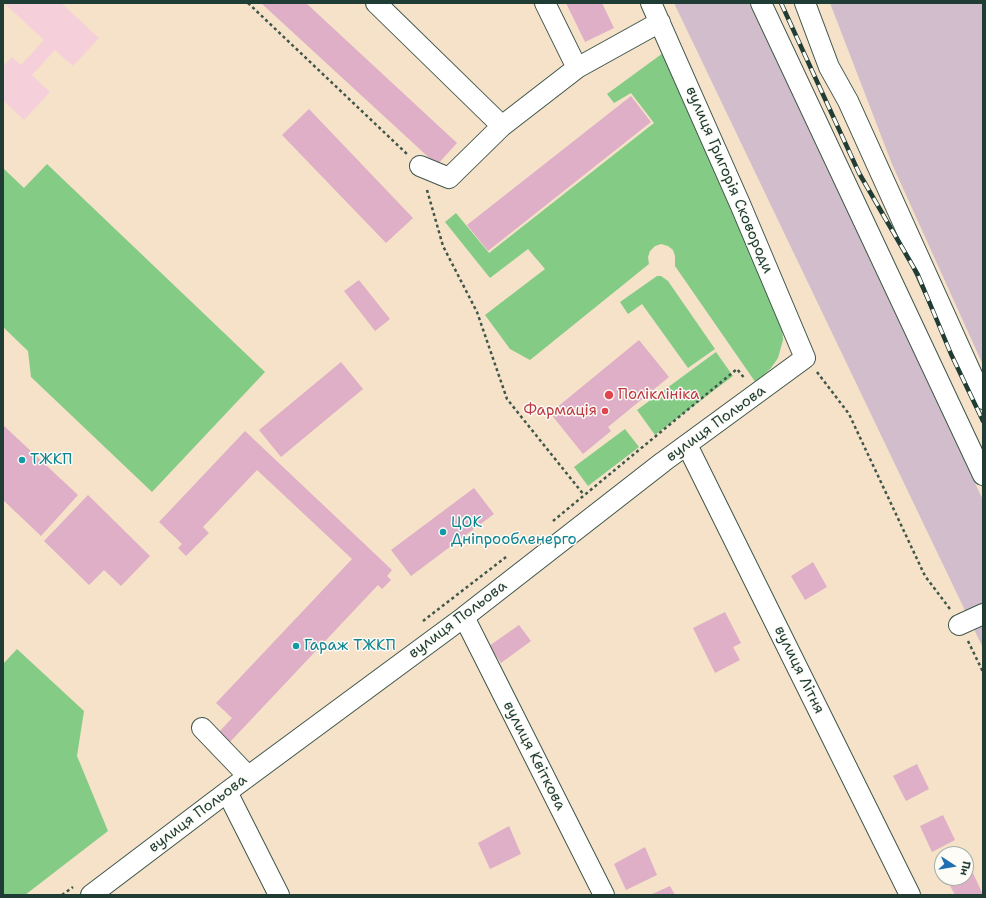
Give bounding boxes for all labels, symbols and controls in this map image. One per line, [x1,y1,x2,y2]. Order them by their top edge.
street label: вулиця Григорія Сковороди [681,84,777,276]
street label: вулиця Польова [663,382,769,466]
place label: Поліклініка [618,386,699,404]
marker: Поліклініка [603,389,615,401]
place label: Фармація [524,402,597,420]
marker: Фармація [600,406,610,416]
place label: ТЖКП [30,451,72,469]
marker: ТЖКП [17,455,27,465]
place label: ЦОК Дніпрообленерго [451,514,577,549]
marker: ЦОК Дніпрообленерго [438,527,448,537]
street label: вулиця Польова [405,577,511,663]
street label: вулиця Літня [770,623,828,717]
place label: Гараж ТЖКП [304,637,396,655]
marker: Гараж ТЖКП [291,641,301,651]
street label: вулиця Квіткова [499,698,569,814]
street label: вулиця Польова [145,771,251,857]
north arrow [934,846,974,886]
text: Пн [956,860,974,877]

